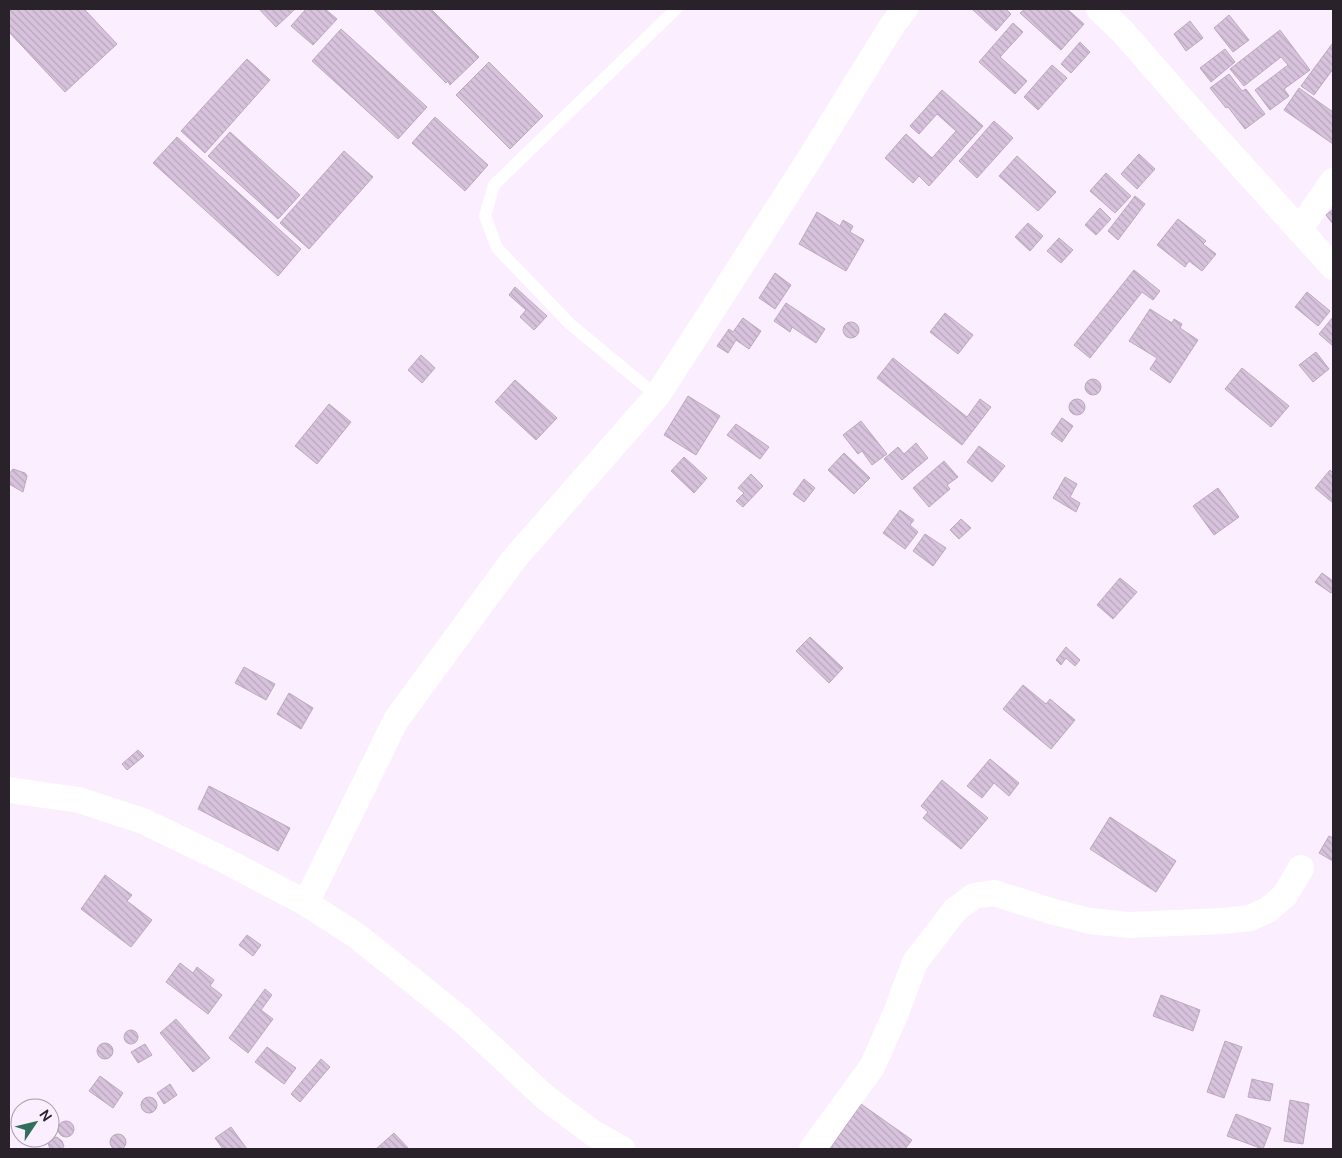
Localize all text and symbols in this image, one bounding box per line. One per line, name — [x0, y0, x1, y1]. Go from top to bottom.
north arrow — [10, 1098, 60, 1148]
text: N — [35, 1106, 57, 1125]

